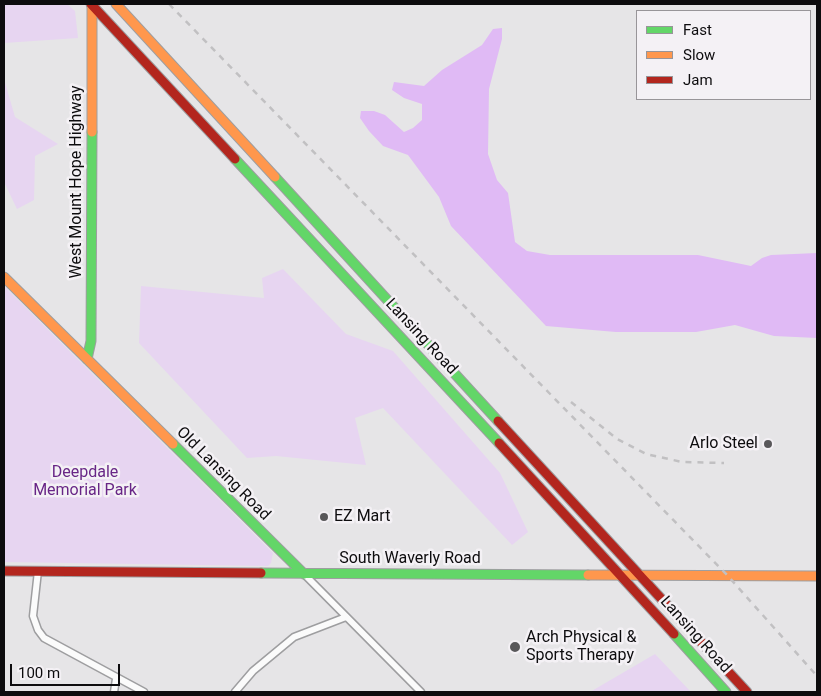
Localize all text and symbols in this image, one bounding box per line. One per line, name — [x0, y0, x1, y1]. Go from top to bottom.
legend — [636, 10, 811, 100]
text: Fast — [683, 21, 712, 39]
text: Slow — [683, 46, 715, 64]
text: Jam — [683, 71, 713, 89]
street label: West Mount Hope Highway — [67, 85, 87, 279]
street label: Lansing Road — [381, 295, 461, 379]
street label: Old Lansing Road — [172, 423, 274, 525]
place label: Arlo Steel — [690, 434, 758, 454]
marker: Arlo Steel — [762, 438, 774, 450]
park label: Deepdale Memorial Park — [33, 463, 137, 501]
place label: EZ Mart — [334, 507, 390, 527]
marker: EZ Mart — [318, 511, 330, 523]
street label: South Waverly Road — [339, 549, 481, 569]
street label: Lansing Road — [655, 593, 735, 677]
place label: Arch Physical & Sports Therapy — [526, 628, 636, 666]
marker: Arch Physical & Sports Therapy — [508, 640, 522, 654]
scale bar — [12, 654, 122, 686]
text: 100 m — [18, 664, 60, 682]

